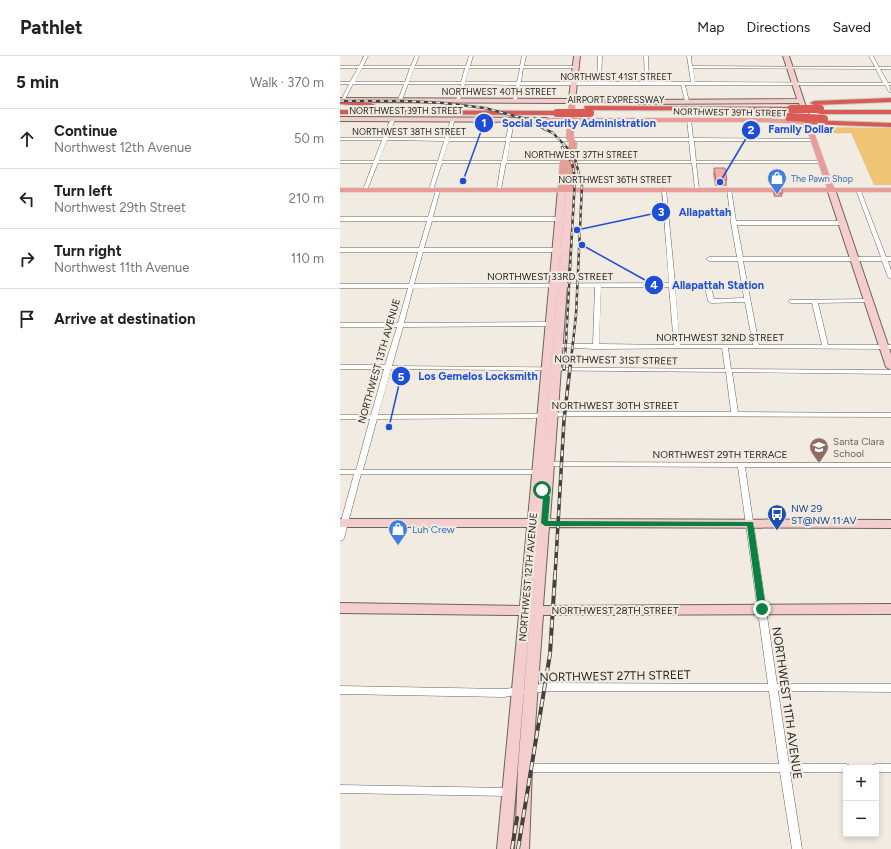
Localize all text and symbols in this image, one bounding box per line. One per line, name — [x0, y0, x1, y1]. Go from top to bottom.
text: Pathlet — [20, 16, 83, 39]
text: Map — [697, 19, 725, 36]
text: Directions — [747, 19, 810, 36]
text: Saved — [832, 19, 871, 36]
street label: NORTHWEST 41ST STREET — [560, 71, 672, 82]
text: 5 min — [16, 72, 59, 92]
text: Walk · 370 m — [250, 75, 324, 90]
street label: NORTHWEST 40TH STREET — [441, 86, 557, 97]
street label: AIRPORT EXPRESSWAY — [567, 94, 665, 105]
street label: NORTHWEST 39TH STREET — [349, 105, 463, 116]
street label: NORTHWEST 39TH STREET — [673, 106, 787, 118]
callout: Social Security Administration — [474, 112, 664, 135]
text: 1 — [481, 116, 487, 130]
text: Social Security Administration — [502, 117, 656, 130]
callout: Family Dollar — [741, 118, 842, 141]
text: Continue — [54, 122, 117, 140]
text: 2 — [748, 123, 755, 137]
text: Family Dollar — [768, 123, 835, 136]
street label: NORTHWEST 38TH STREET — [352, 126, 466, 137]
icon: ahead — [16, 128, 38, 150]
text: 50 m — [294, 131, 324, 146]
text: Northwest 12th Avenue — [54, 140, 191, 155]
street label: NORTHWEST 37TH STREET — [524, 149, 638, 160]
shop icon: The Pawn Shop — [766, 167, 788, 195]
place label: The Pawn Shop — [791, 173, 853, 184]
street label: NORTHWEST 36TH STREET — [558, 174, 672, 185]
text: Turn left — [54, 182, 112, 200]
icon: left — [16, 188, 38, 210]
text: 210 m — [289, 191, 324, 206]
text: Northwest 29th Street — [54, 200, 186, 215]
callout: Allapattah — [651, 201, 739, 224]
text: 3 — [658, 205, 665, 219]
text: Allapattah — [679, 206, 731, 219]
text: Turn right — [54, 242, 122, 260]
icon: right — [16, 248, 38, 270]
text: 110 m — [291, 251, 324, 266]
text: Northwest 11th Avenue — [54, 260, 189, 275]
street label: NORTHWEST 33RD STREET — [487, 270, 614, 283]
callout: Allapattah Station — [644, 273, 772, 296]
text: 4 — [650, 278, 658, 292]
text: Allapattah Station — [672, 279, 764, 292]
street label: NORTHWEST 13TH AVENUE — [355, 297, 403, 425]
icon: arrive — [16, 308, 38, 330]
text: Arrive at destination — [54, 310, 195, 328]
street label: NORTHWEST 32ND STREET — [656, 331, 784, 344]
street label: NORTHWEST 31ST STREET — [554, 352, 678, 368]
callout: Los Gemelos Locksmith — [391, 365, 546, 388]
text: 5 — [398, 370, 405, 384]
text: Los Gemelos Locksmith — [418, 370, 538, 383]
street label: NORTHWEST 30TH STREET — [551, 399, 679, 412]
place label: Santa Clara School — [833, 435, 884, 460]
school or university icon: Santa Clara School — [808, 436, 830, 464]
street label: NORTHWEST 29TH TERRACE — [653, 448, 787, 461]
route start — [533, 481, 551, 499]
place label: NW 29 ST@NW 11 AV — [791, 502, 856, 527]
bus stop icon: NW 29 ST@NW 11 AV — [766, 503, 788, 531]
street label: NORTHWEST 12TH AVENUE — [516, 512, 540, 642]
shop icon: Luh Crew — [387, 518, 409, 546]
place label: Luh Crew — [412, 523, 455, 536]
route end — [753, 600, 771, 618]
street label: NORTHWEST 28TH STREET — [552, 604, 679, 617]
street label: NORTHWEST 11TH AVENUE — [769, 626, 805, 780]
street label: NORTHWEST 27TH STREET — [539, 668, 691, 684]
map controls — [843, 765, 879, 837]
button: + — [843, 765, 879, 801]
button: − — [843, 801, 879, 837]

